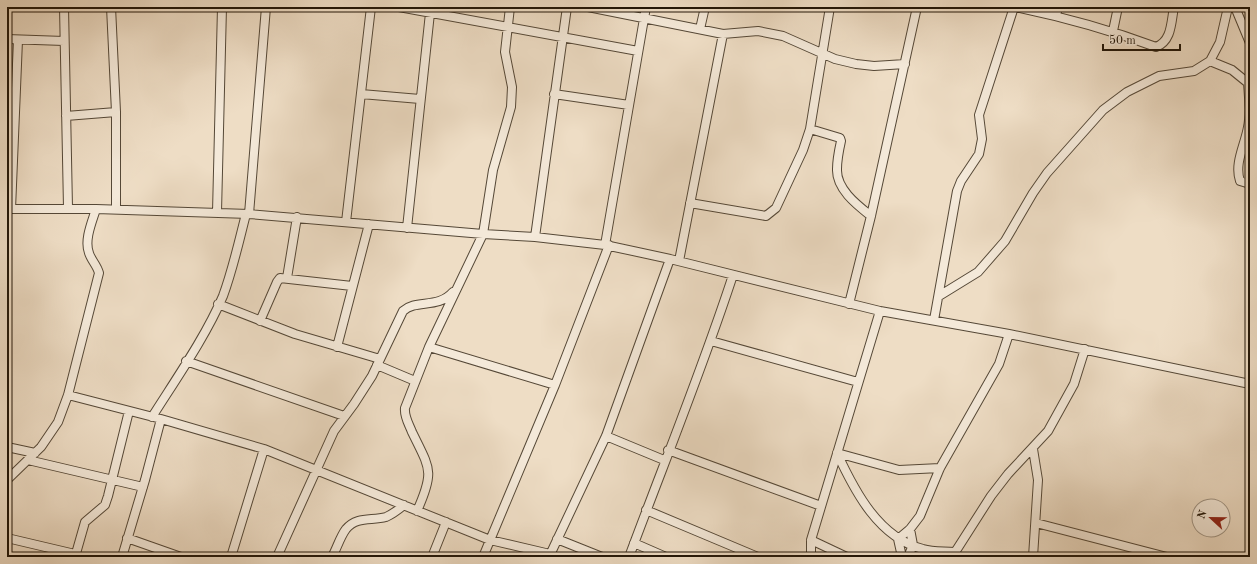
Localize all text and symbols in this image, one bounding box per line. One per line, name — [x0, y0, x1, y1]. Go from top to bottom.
scale bar — [1103, 26, 1180, 52]
text: 50 m — [1109, 34, 1136, 47]
north arrow — [1191, 498, 1231, 538]
text: N — [1196, 508, 1210, 521]

